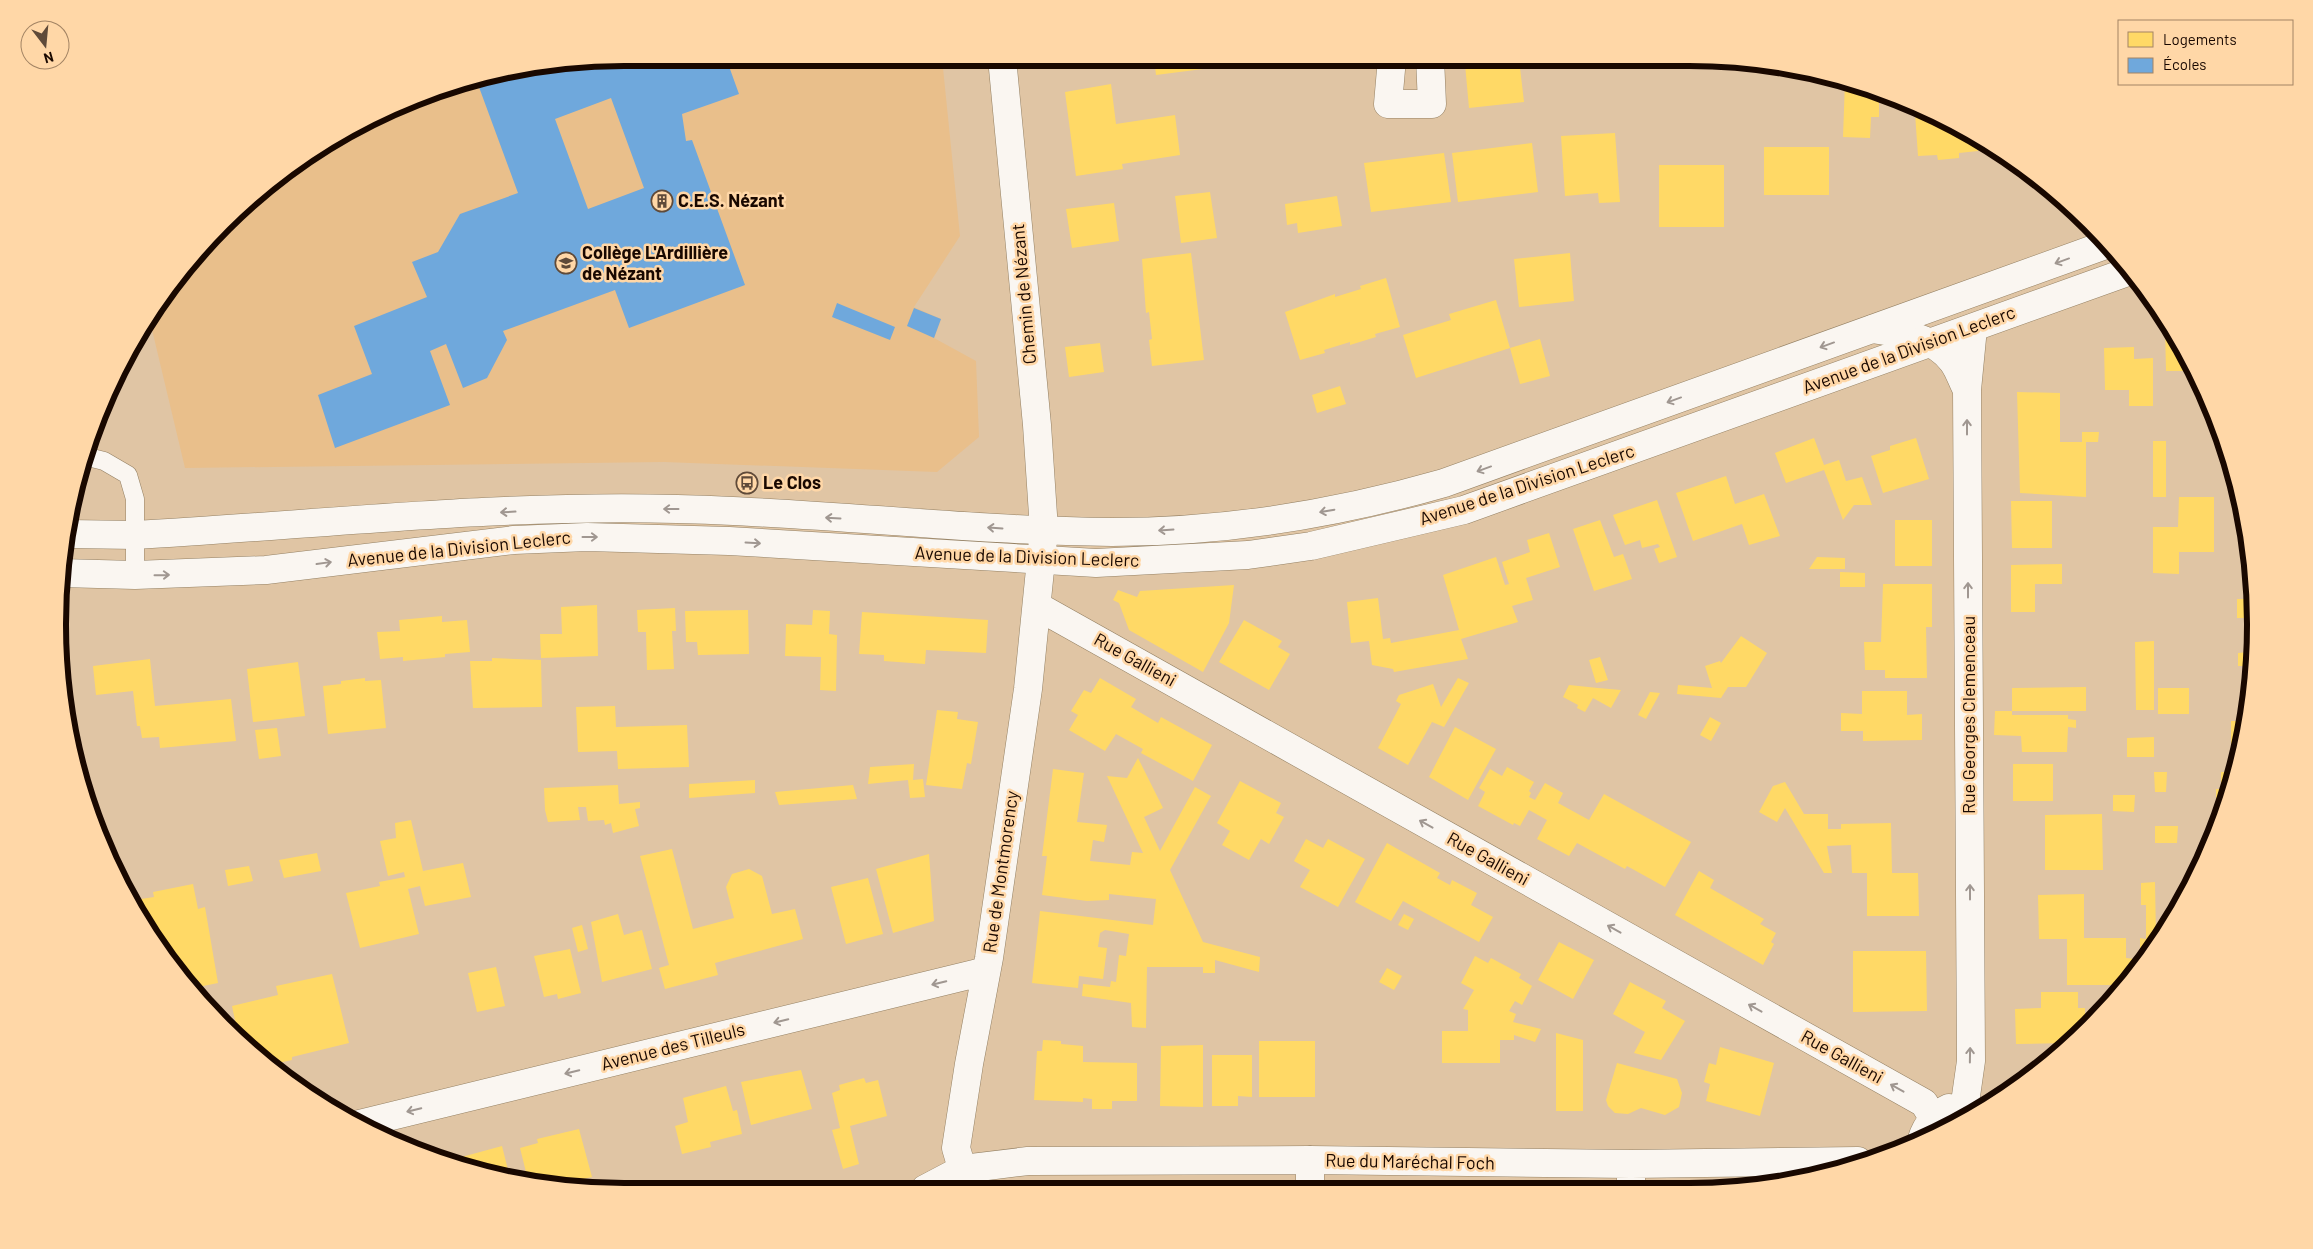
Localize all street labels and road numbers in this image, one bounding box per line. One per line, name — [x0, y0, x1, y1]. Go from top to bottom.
street label: Chemin de Nézant — [1006, 223, 1040, 365]
street label: Avenue de la Division Leclerc — [1799, 300, 2018, 398]
street label: Avenue de la Division Leclerc — [1416, 439, 1637, 529]
street label: Avenue de la Division Leclerc — [346, 525, 572, 571]
street label: Avenue de la Division Leclerc — [914, 541, 1140, 571]
street label: Rue Georges Clemenceau — [1957, 616, 1979, 814]
street label: Rue Gallieni — [1090, 628, 1180, 691]
street label: Rue de Montmorency — [978, 789, 1022, 954]
street label: Rue Gallieni — [1443, 827, 1533, 890]
street label: Avenue des Tilleuls — [599, 1018, 747, 1075]
street label: Rue Gallieni — [1797, 1025, 1887, 1088]
street label: Rue du Maréchal Foch — [1325, 1149, 1495, 1173]

